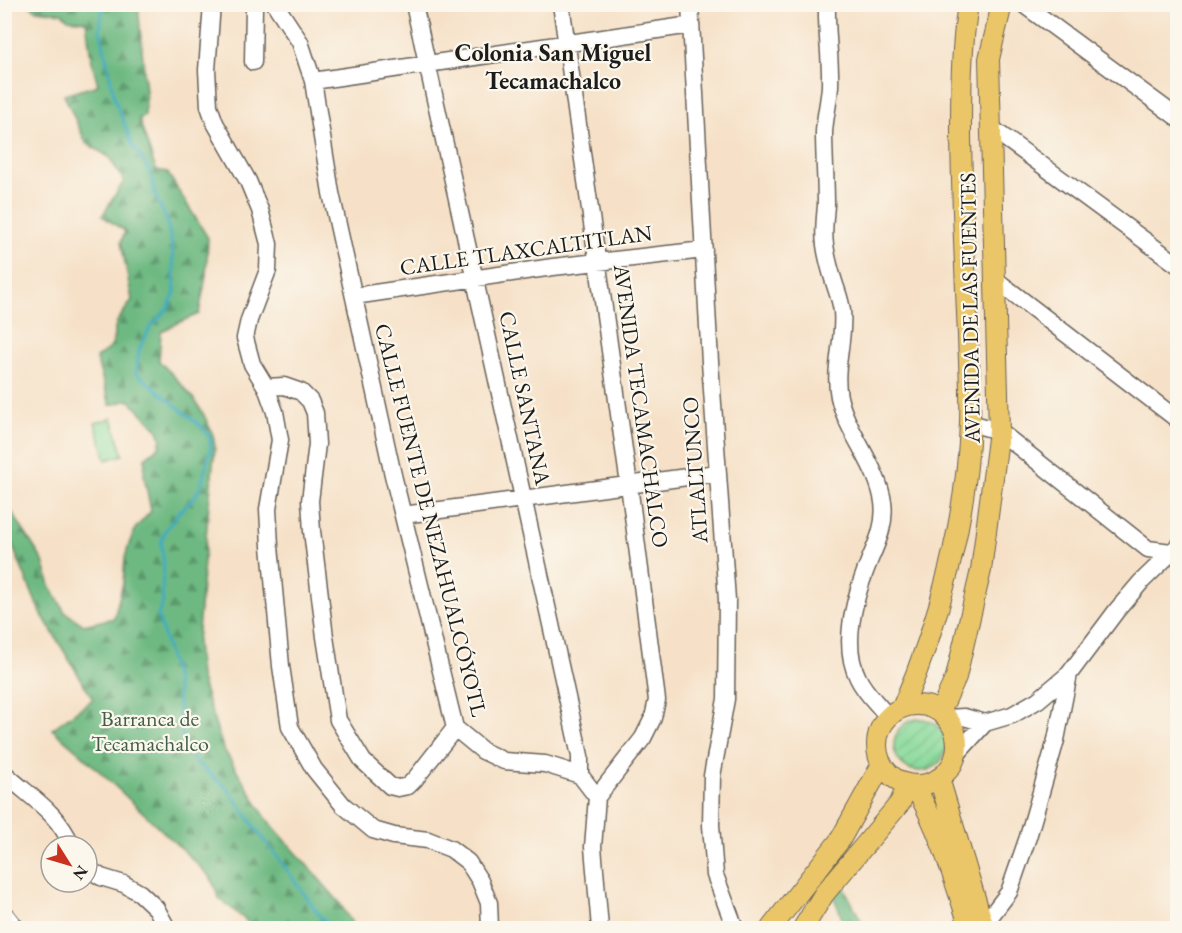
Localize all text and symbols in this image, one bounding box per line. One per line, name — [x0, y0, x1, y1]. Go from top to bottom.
district label: Colonia San Miguel Tecamachalco — [455, 37, 652, 96]
street label: AVENIDA DE LAS FUENTES — [953, 172, 987, 445]
street label: CALLE TLAXCALTITLAN — [398, 218, 655, 282]
street label: AVENIDA TECAMACHALCO — [607, 261, 675, 550]
street label: CALLE SANTANA — [492, 308, 558, 488]
street label: CALLE FUENTE DE NEZAHUALCÓYOTL — [368, 320, 494, 720]
street label: ATLALTUNCO — [675, 396, 715, 545]
park label: Barranca de Tecamachalco — [91, 704, 209, 758]
north arrow — [39, 834, 99, 894]
text: N — [68, 861, 93, 884]

